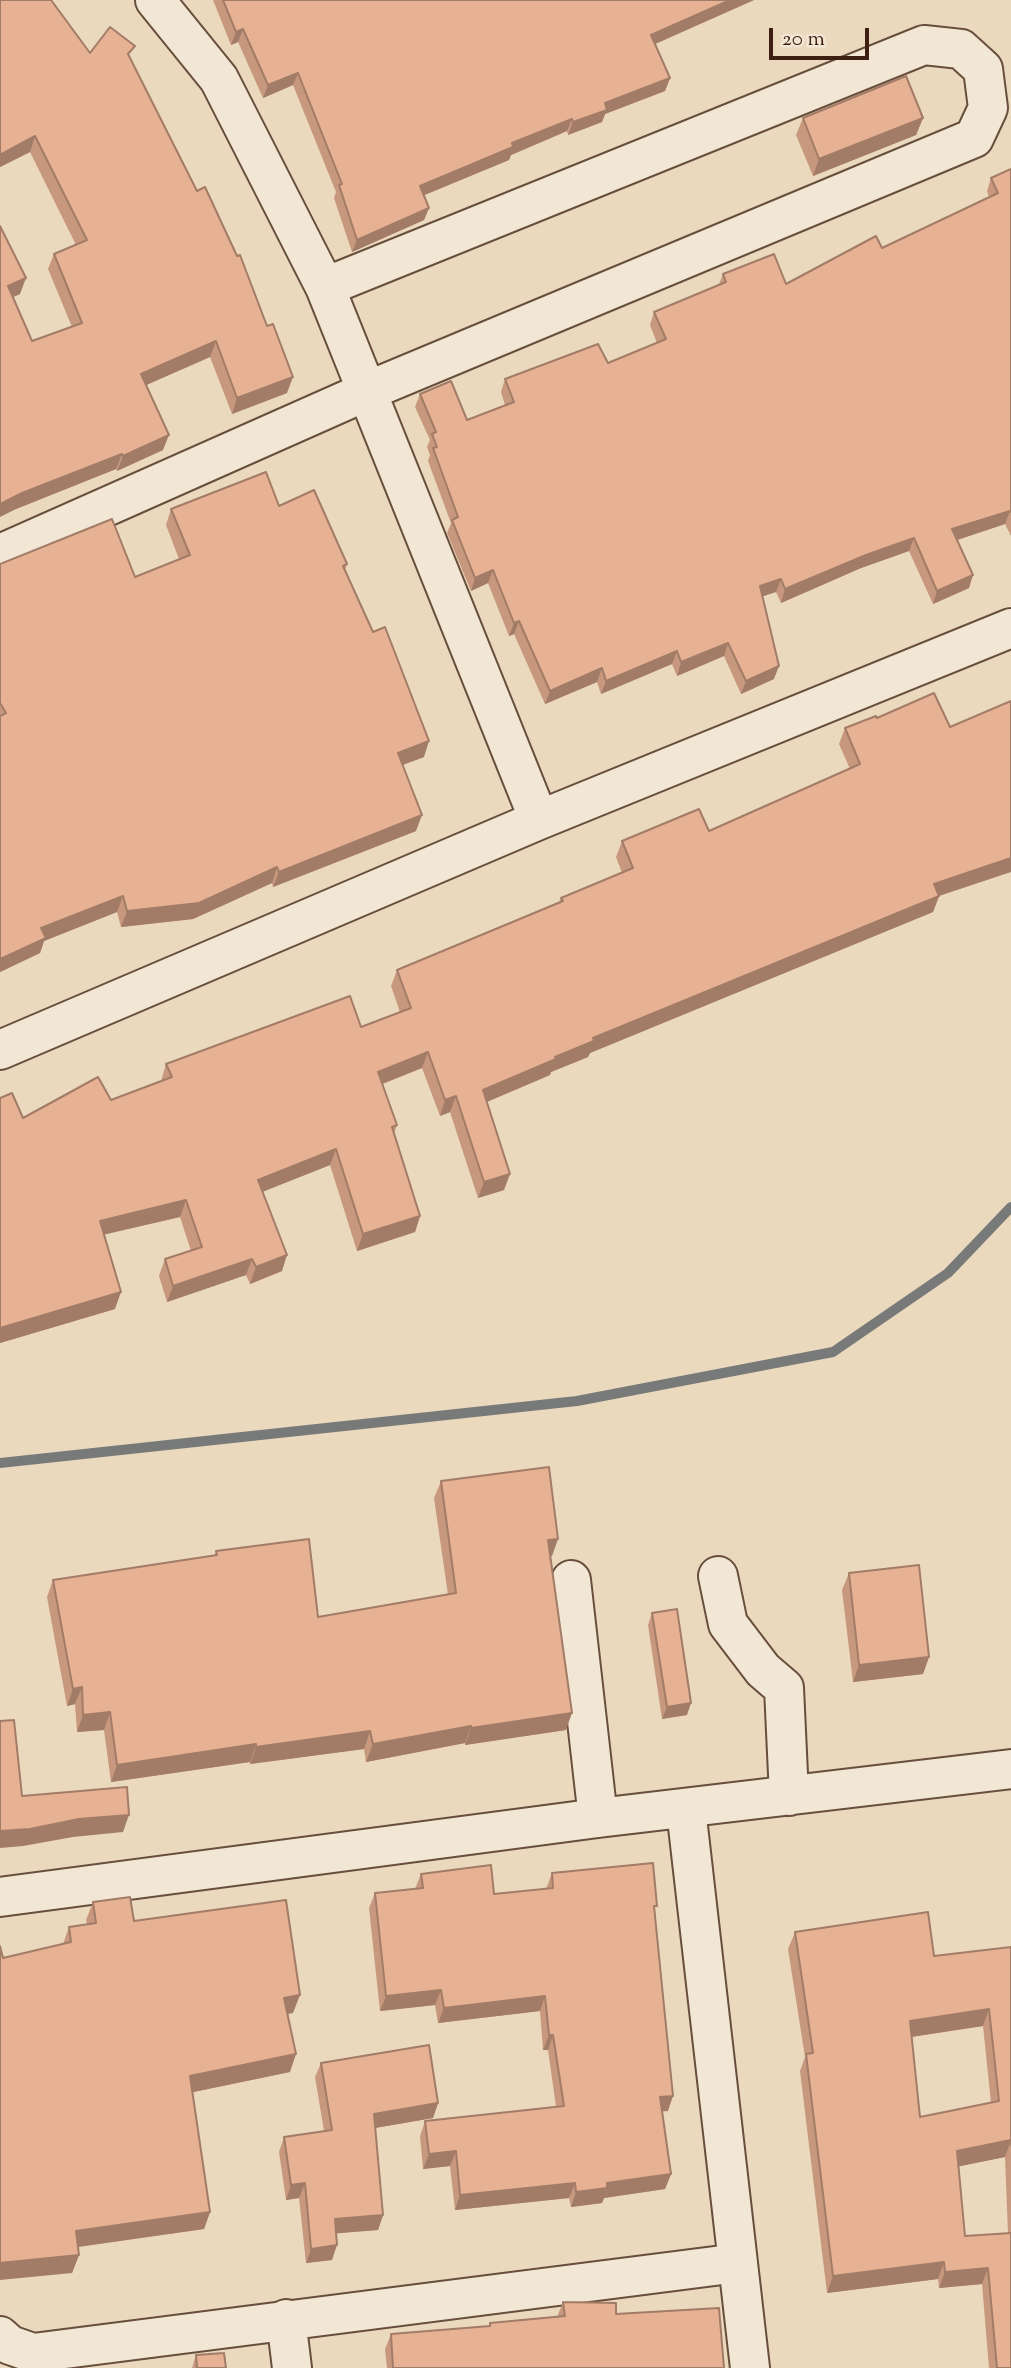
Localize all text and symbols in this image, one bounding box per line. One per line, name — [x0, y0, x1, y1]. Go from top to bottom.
scale bar — [773, 14, 873, 58]
text: 20 m — [782, 25, 825, 55]

